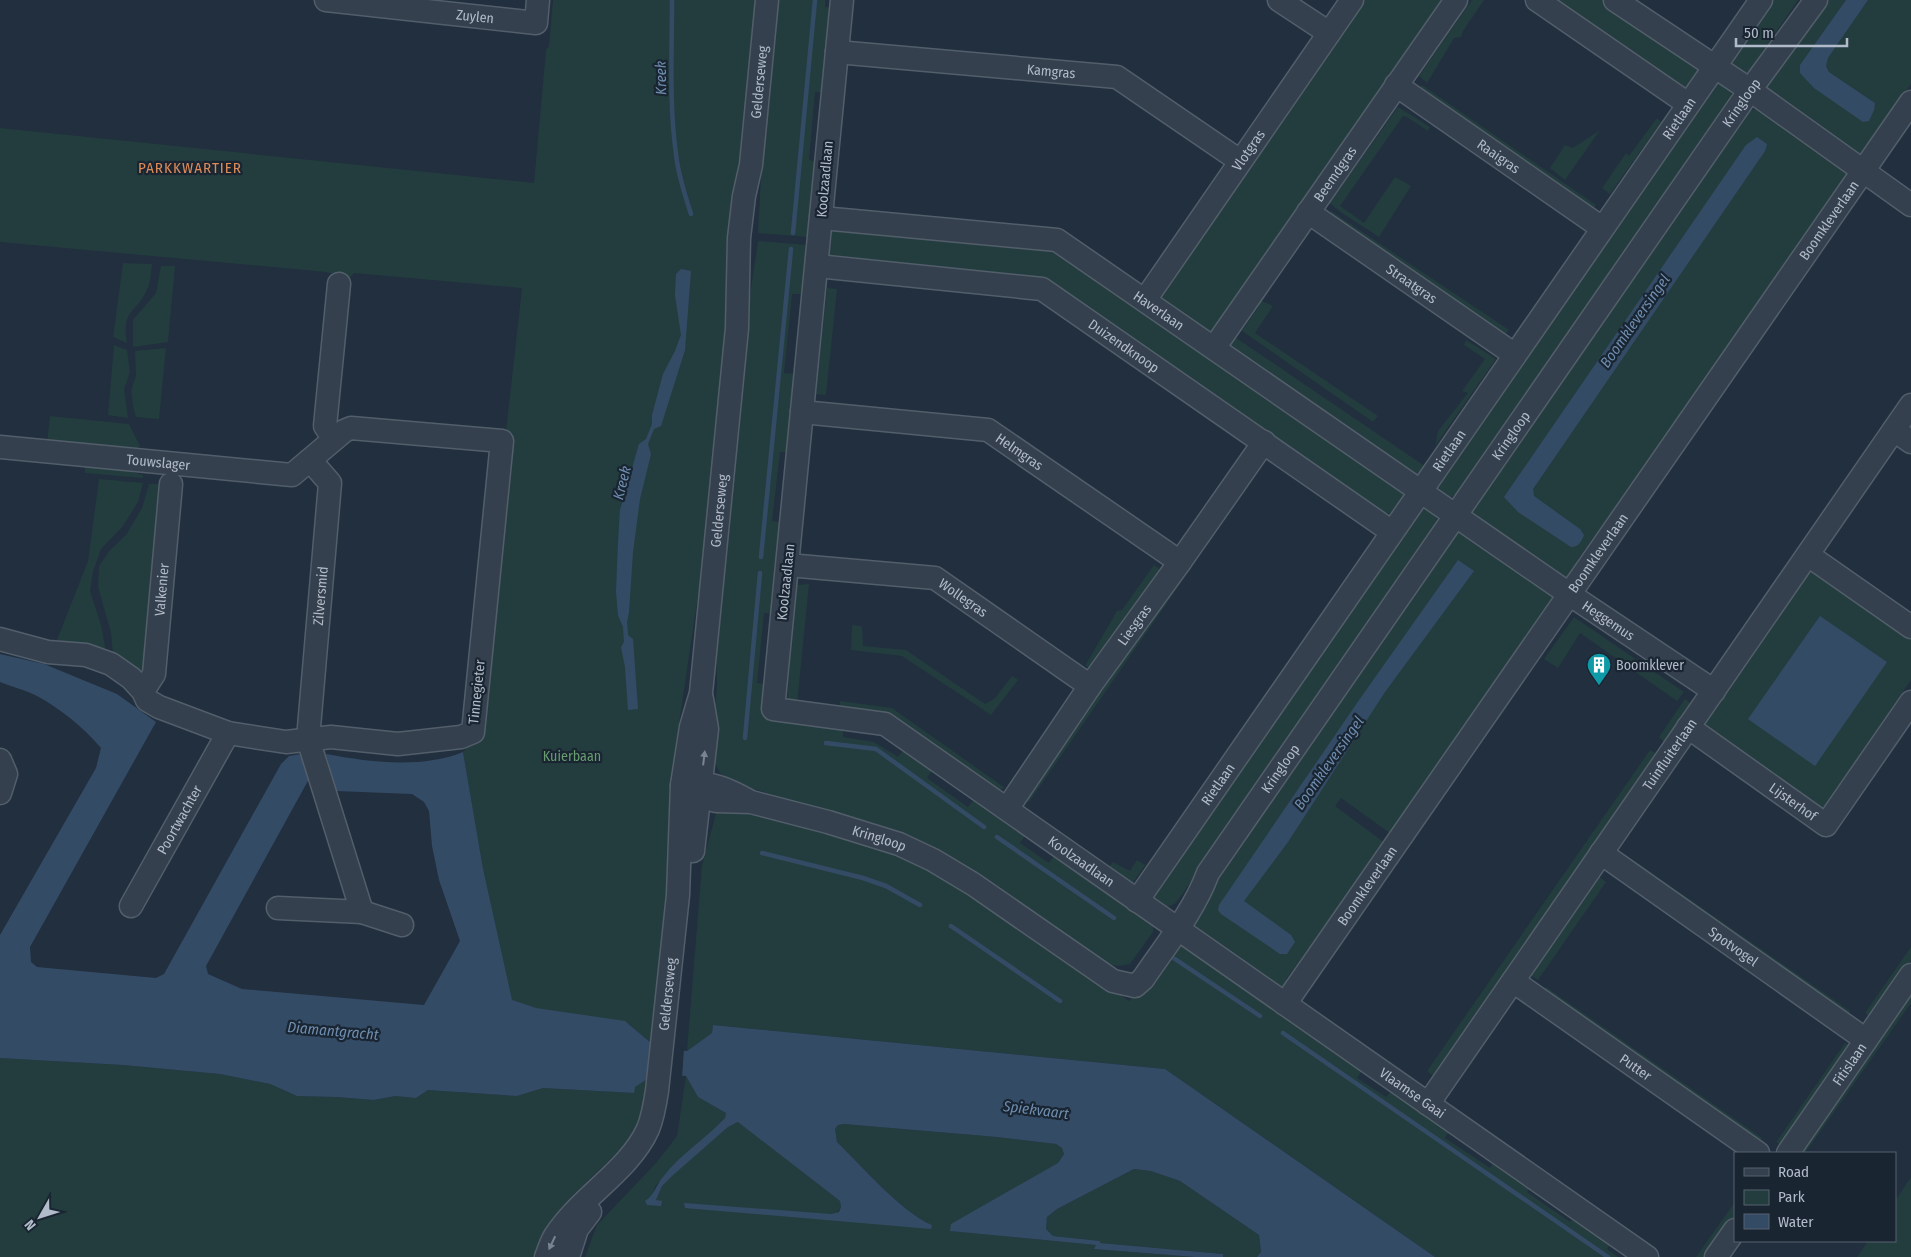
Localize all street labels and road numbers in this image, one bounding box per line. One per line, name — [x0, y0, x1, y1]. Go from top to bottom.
street label: Zuylen — [455, 6, 495, 27]
street label: Gelderseweg — [747, 44, 771, 119]
street label: Kamgras — [1026, 60, 1076, 82]
street label: Kringloop — [1718, 75, 1764, 130]
street label: Rietlaan — [1659, 94, 1699, 143]
street label: Vlotgras — [1228, 126, 1269, 174]
street label: Raaigras — [1474, 135, 1523, 177]
street label: Koolzaadlaan — [813, 140, 837, 218]
street label: Beemdgras — [1310, 143, 1360, 205]
street label: Boomkleverlaan — [1795, 177, 1862, 263]
street label: Straatgras — [1383, 260, 1440, 307]
street label: Haverlaan — [1130, 287, 1188, 334]
street label: Duizendknoop — [1085, 315, 1163, 376]
street label: Kringloop — [1488, 408, 1534, 463]
street label: Rietlaan — [1429, 426, 1469, 475]
street label: Helmgras — [992, 429, 1046, 474]
street label: Touwslager — [126, 451, 191, 474]
street label: Gelderseweg — [707, 473, 731, 548]
street label: Boomkleverlaan — [1565, 510, 1631, 596]
street label: Koolzaadlaan — [774, 543, 798, 621]
street label: Valkenier — [151, 562, 172, 617]
street label: Zilversmid — [309, 566, 331, 626]
street label: Wollegras — [935, 575, 991, 621]
street label: Heggemus — [1579, 597, 1638, 644]
street label: Liesgras — [1114, 601, 1155, 649]
street label: Tinnegieter — [465, 659, 489, 725]
street label: Tuinfluiterlaan — [1639, 715, 1700, 794]
street label: Kringloop — [1257, 741, 1303, 796]
street label: Rietlaan — [1197, 760, 1238, 809]
street label: Lijsterhof — [1766, 779, 1822, 825]
street label: Poortwachter — [153, 782, 206, 857]
street label: Kringloop — [850, 822, 909, 855]
street label: Koolzaadlaan — [1045, 832, 1118, 890]
street label: Boomkleverlaan — [1334, 843, 1401, 929]
street label: Spotvogel — [1705, 923, 1762, 970]
street label: Gelderseweg — [655, 956, 680, 1031]
street label: Fitislaan — [1829, 1040, 1870, 1089]
street label: Putter — [1617, 1050, 1655, 1084]
street label: Vlaamse Gaai — [1376, 1064, 1449, 1122]

